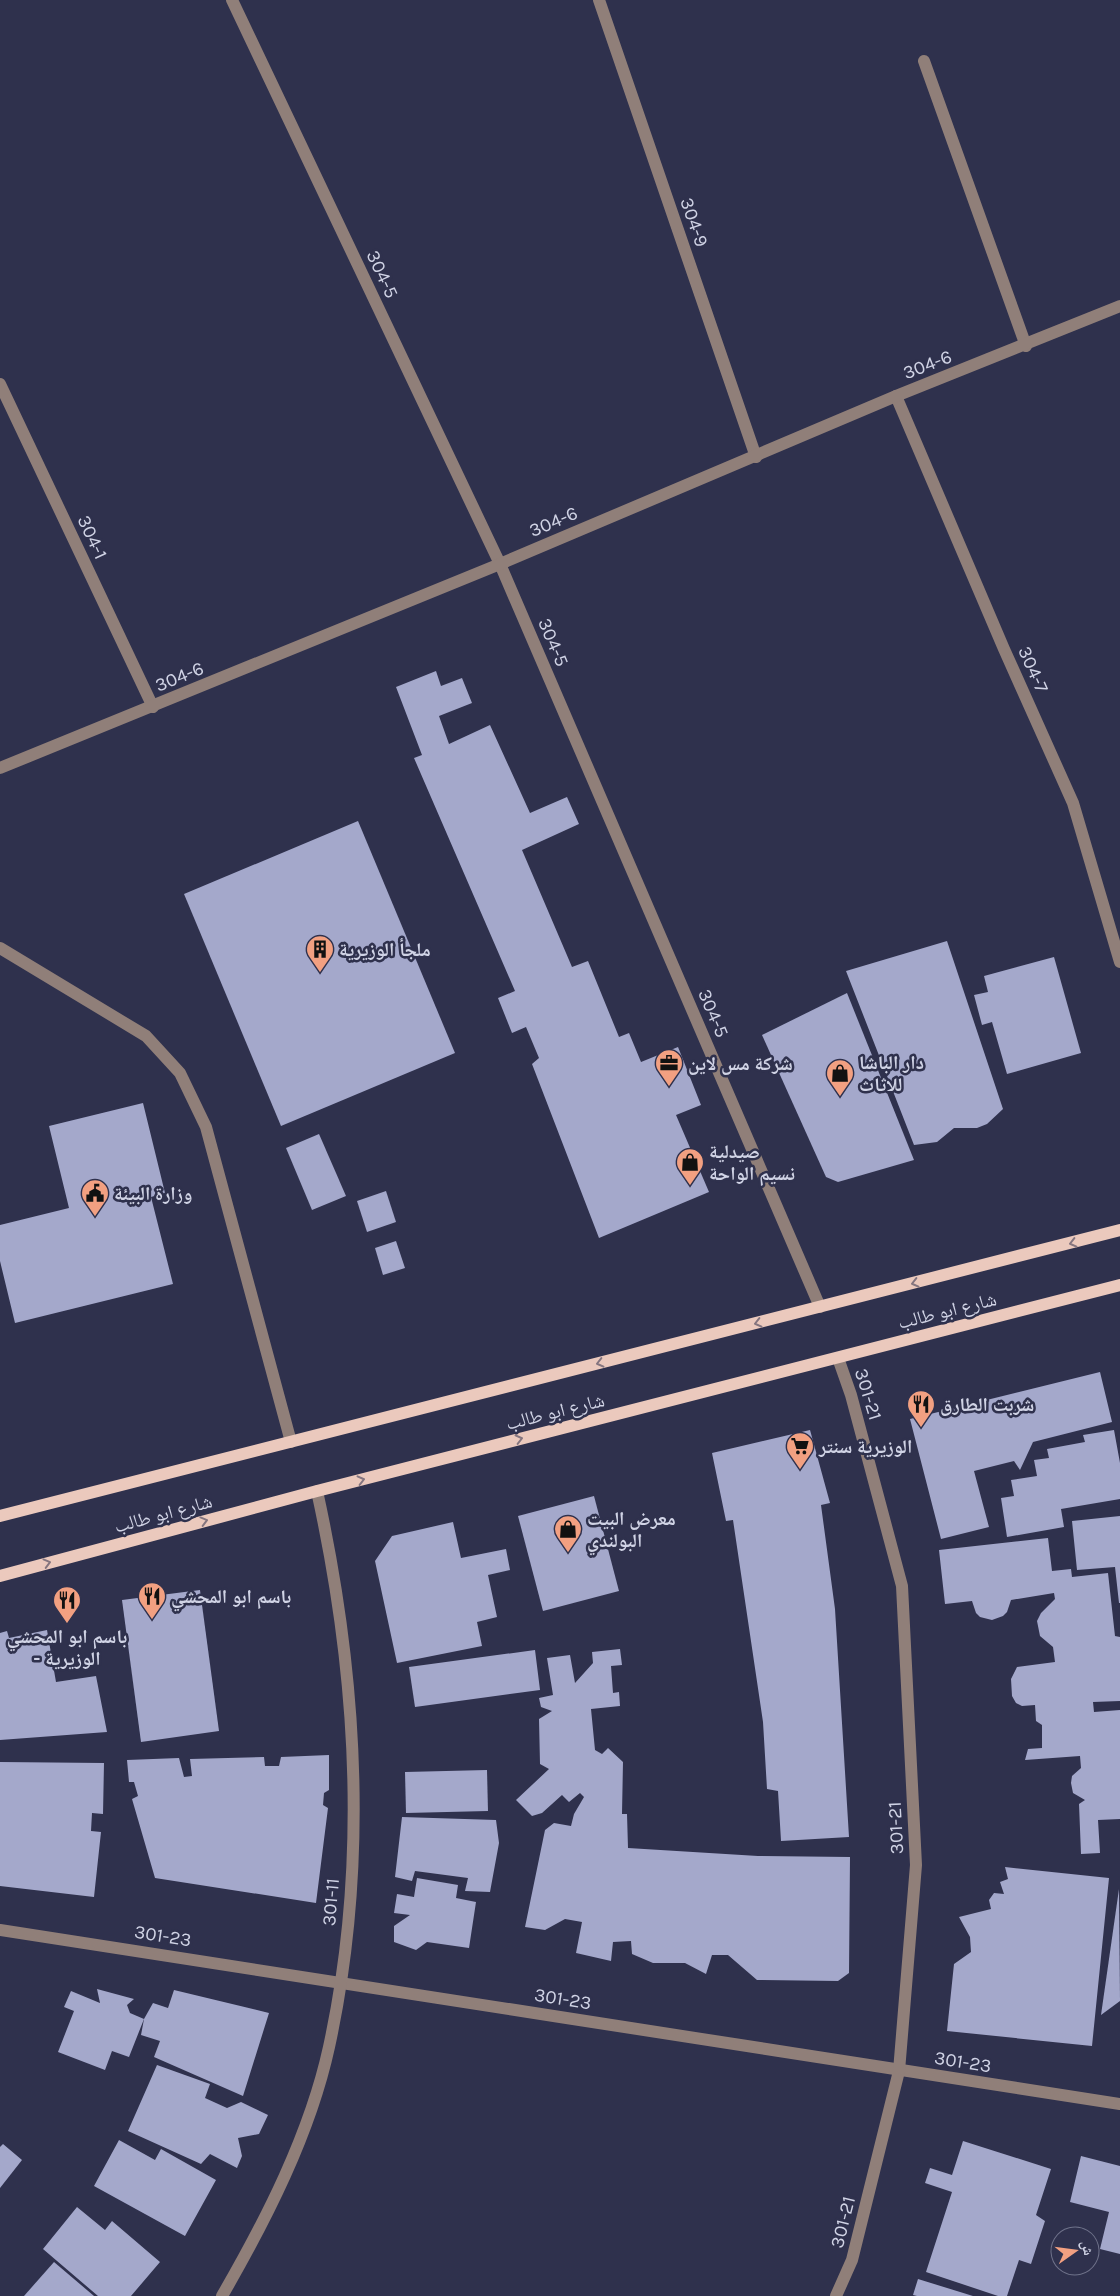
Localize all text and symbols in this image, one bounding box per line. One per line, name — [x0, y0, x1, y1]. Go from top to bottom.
street label: 304-9 — [675, 195, 713, 250]
street label: 304-5 — [361, 247, 403, 302]
street label: 304-6 — [900, 346, 955, 384]
street label: 304-6 — [526, 502, 581, 542]
street label: 304-1 — [72, 512, 112, 563]
street label: 304-5 — [533, 615, 573, 670]
street label: 304-7 — [1013, 643, 1053, 696]
street label: 304-6 — [152, 657, 207, 697]
building icon: ملجأ الوزيرية — [305, 934, 335, 973]
place label: ملجأ الوزيرية — [339, 938, 431, 961]
street label: 304-5 — [693, 986, 733, 1041]
office icon: شركة مس لاين — [654, 1048, 684, 1087]
place label: دار الباشا للاثاث — [859, 1052, 924, 1096]
place label: شركة مس لاين — [688, 1053, 793, 1075]
shop icon: دار الباشا للاثاث — [825, 1058, 855, 1097]
place label: صيدلية نسيم الواحة — [709, 1141, 795, 1186]
shop icon: صيدلية نسيم الواحة — [675, 1147, 705, 1186]
public building icon: وزارة البيئة — [80, 1178, 110, 1217]
place label: وزارة البيئة — [114, 1183, 192, 1205]
one-way arrow — [1069, 1237, 1077, 1247]
one-way arrow — [911, 1277, 920, 1288]
street label: شارع ابو طالب — [896, 1288, 999, 1334]
one-way arrow — [753, 1317, 762, 1328]
one-way arrow — [596, 1357, 605, 1368]
street label: 301-21 — [850, 1366, 886, 1423]
street label: شارع ابو طالب — [504, 1389, 607, 1435]
restaurant icon: شربت الطارق — [906, 1389, 936, 1428]
place label: شربت الطارق — [940, 1394, 1034, 1416]
supermarket icon: الوزيرية سنتر — [785, 1431, 815, 1470]
one-way arrow — [514, 1435, 522, 1445]
place label: الوزيرية سنتر — [818, 1436, 912, 1458]
one-way arrow — [357, 1475, 365, 1485]
street label: شارع ابو طالب — [112, 1490, 215, 1538]
place label: معرض البيت البولندي — [587, 1508, 676, 1556]
shop icon: معرض البيت البولندي — [553, 1514, 583, 1553]
one-way arrow — [200, 1516, 208, 1527]
one-way arrow — [43, 1559, 51, 1569]
restaurant icon: باسم ابو المحشي — [137, 1581, 167, 1620]
restaurant icon: باسم ابو المحشي - الوزيرية — [52, 1585, 82, 1624]
place label: باسم ابو المحشي — [171, 1586, 291, 1612]
place label: باسم ابو المحشي - الوزيرية — [7, 1626, 127, 1670]
street label: 301-21 — [884, 1801, 908, 1855]
street label: 301-11 — [318, 1877, 344, 1927]
street label: 301-23 — [133, 1921, 193, 1951]
street label: 301-23 — [533, 1984, 593, 2014]
street label: 301-23 — [933, 2047, 993, 2077]
street label: 301-21 — [826, 2194, 860, 2250]
north arrow — [1050, 2226, 1100, 2276]
text: ش — [1077, 2239, 1097, 2257]

